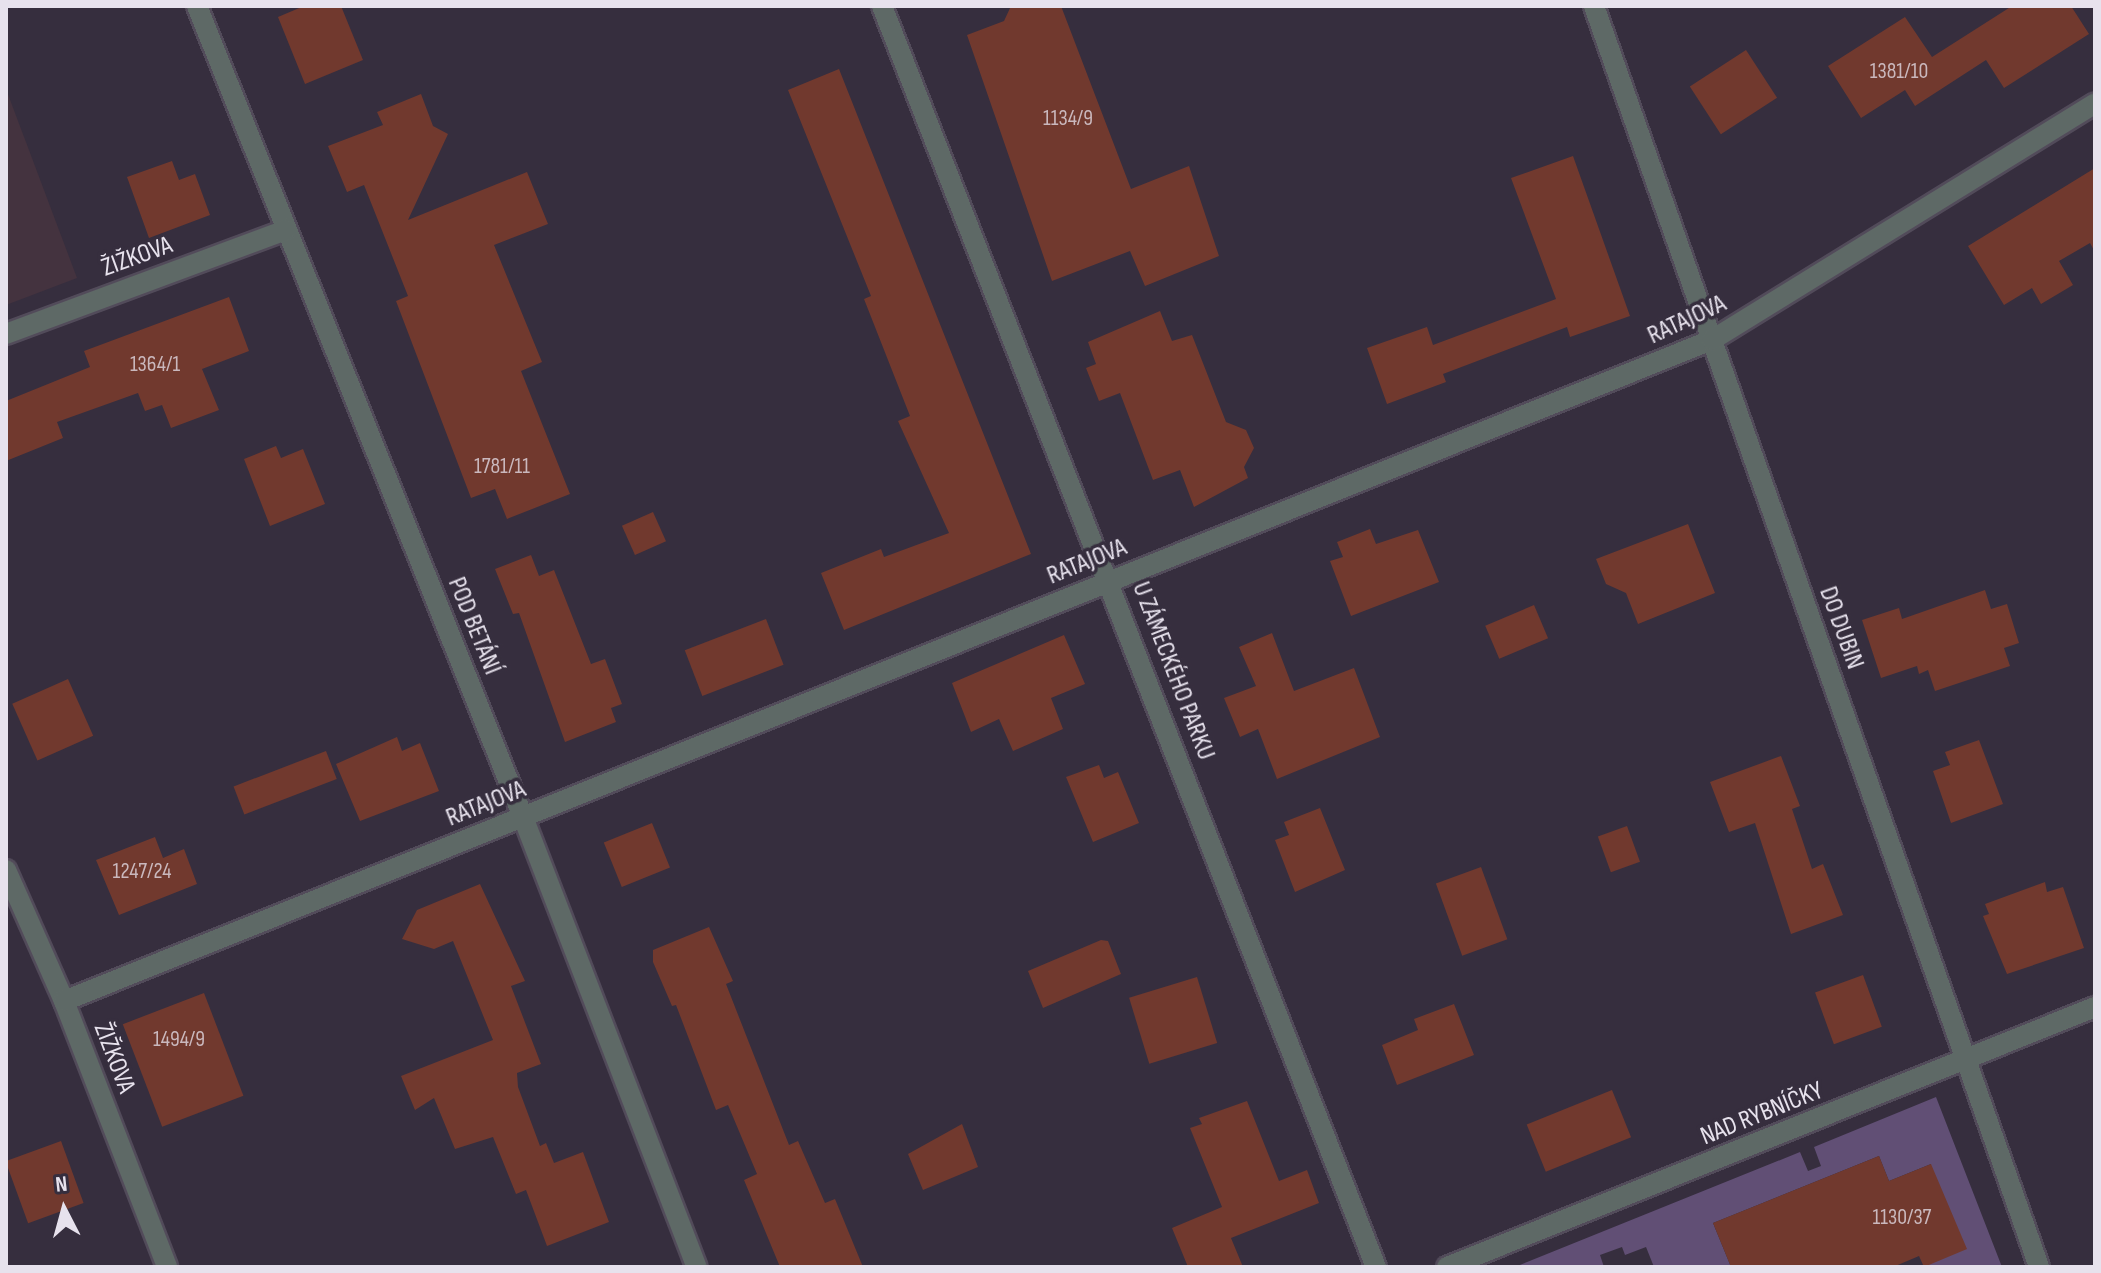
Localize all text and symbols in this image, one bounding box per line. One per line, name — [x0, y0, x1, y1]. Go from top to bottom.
house number: 1381/10 — [1870, 59, 1928, 85]
house number: 1134/9 — [1043, 106, 1093, 132]
street label: ŽIŽKOVA — [97, 230, 177, 284]
street label: RATAJOVA — [1643, 288, 1731, 352]
house number: 1364/1 — [130, 352, 180, 378]
house number: 1781/11 — [474, 454, 530, 480]
street label: RATAJOVA — [1043, 532, 1131, 592]
street label: POD BETÁNÍ — [440, 573, 508, 679]
street label: U ZÁMECKÉHO PARKU — [1125, 578, 1221, 764]
street label: DO DUBIN — [1812, 582, 1870, 674]
street label: RATAJOVA — [442, 774, 530, 834]
house number: 1247/24 — [112, 859, 172, 885]
street label: ŽIŽKOVA — [86, 1018, 142, 1098]
house number: 1494/9 — [153, 1027, 205, 1053]
street label: NAD RYBNÍČKY — [1696, 1075, 1828, 1153]
north arrow — [24, 1169, 104, 1249]
text: N — [54, 1171, 69, 1199]
house number: 1130/37 — [1873, 1205, 1931, 1231]

